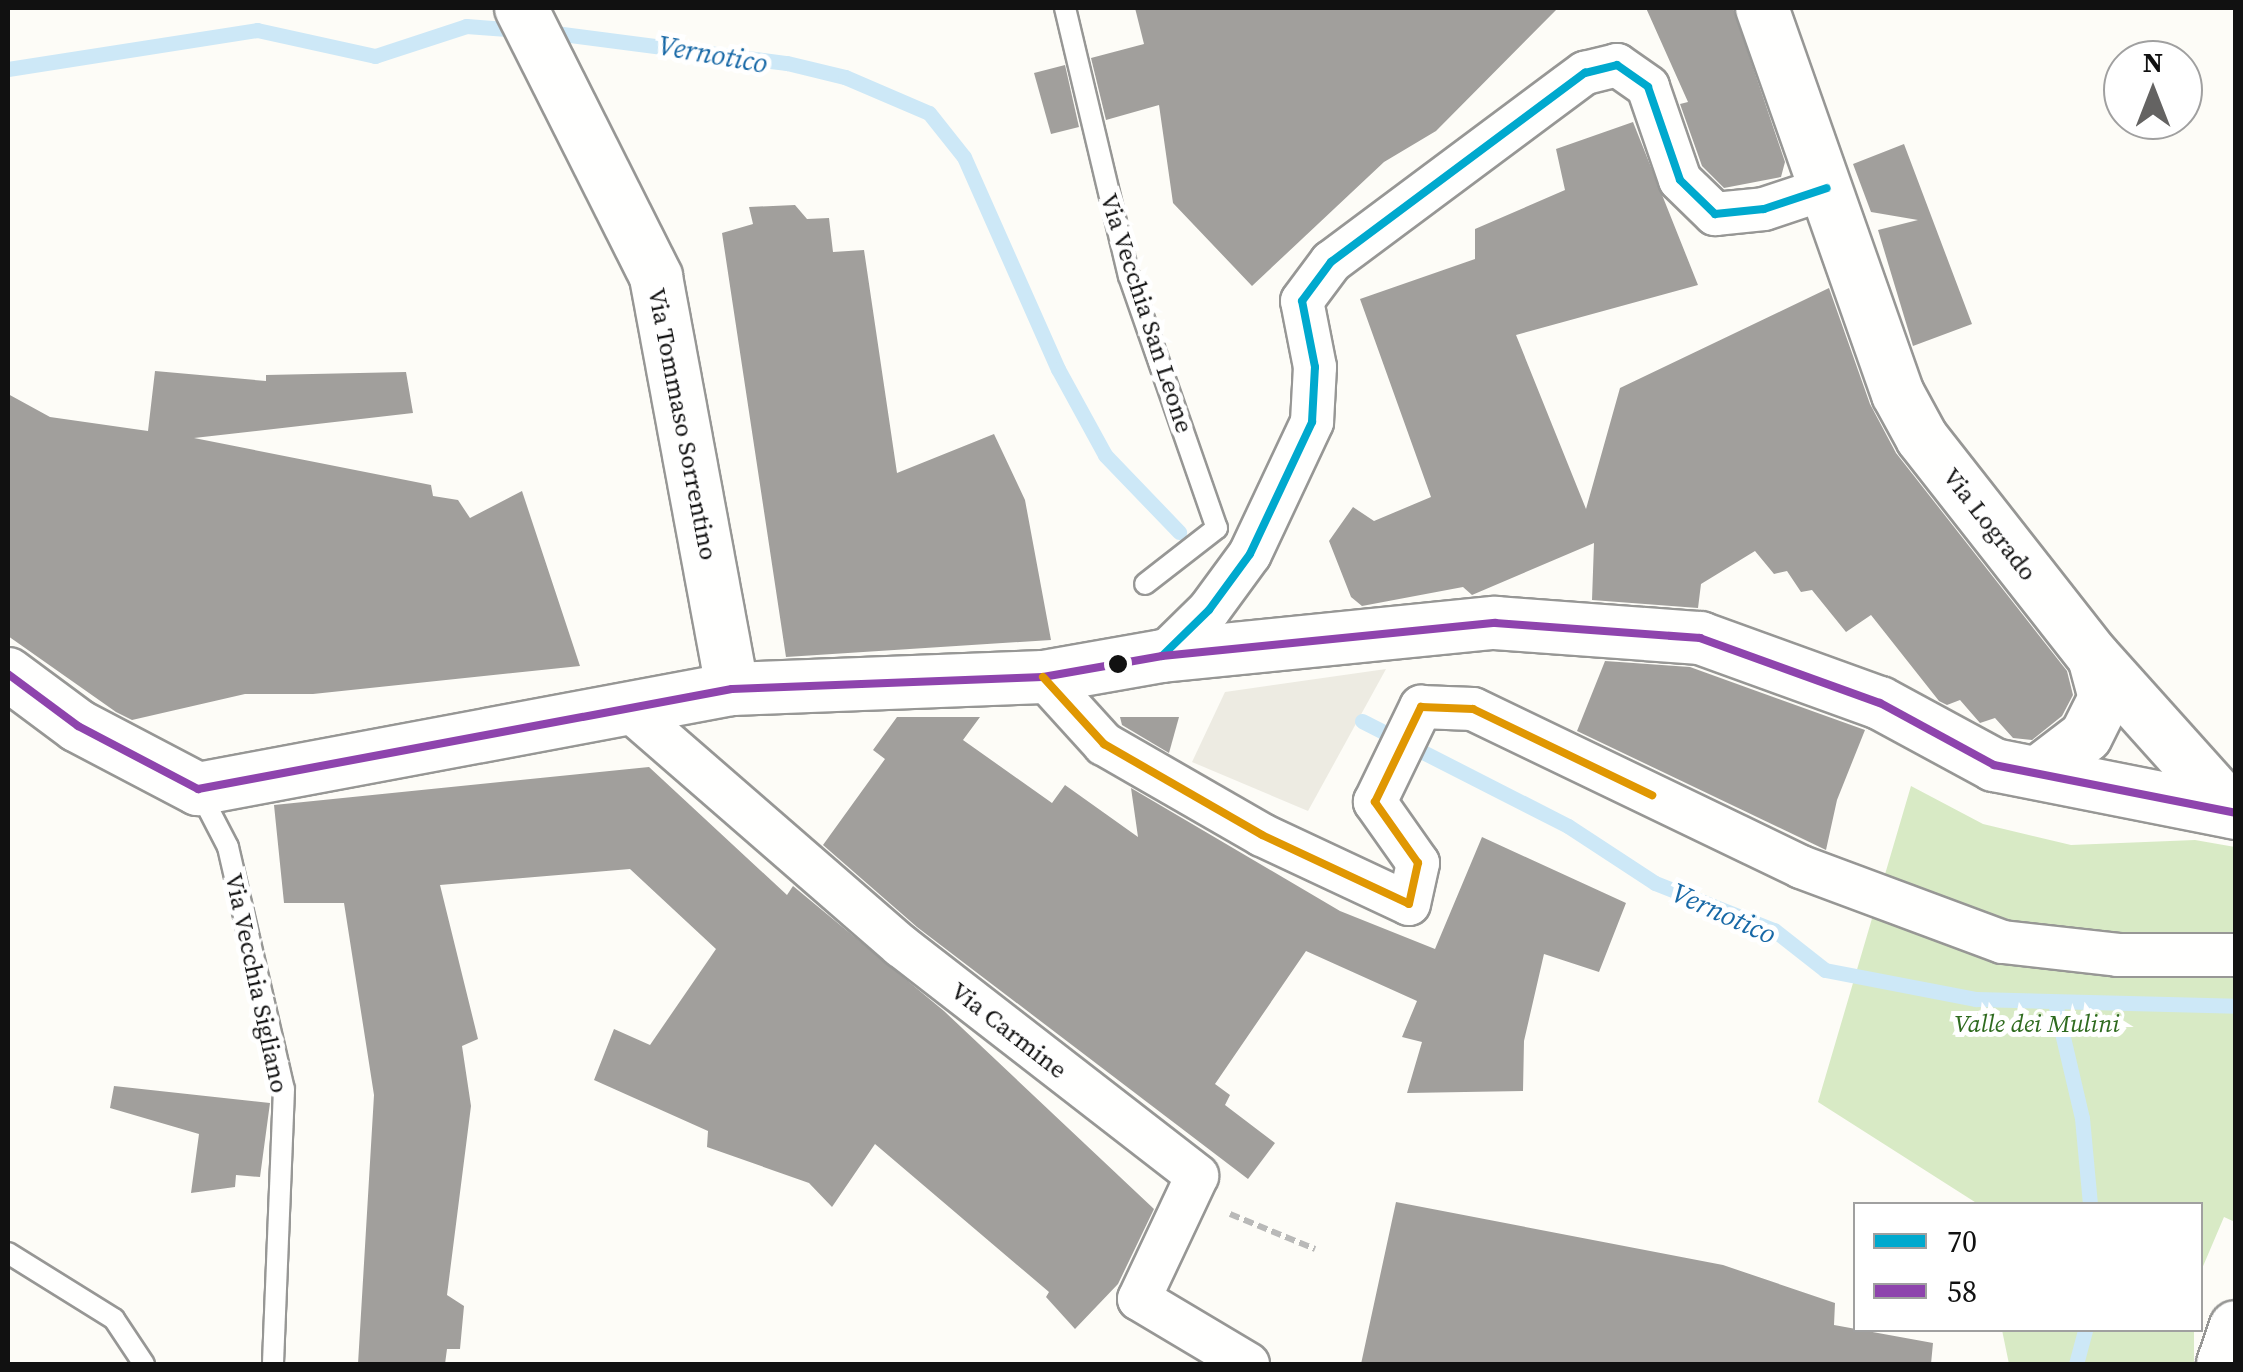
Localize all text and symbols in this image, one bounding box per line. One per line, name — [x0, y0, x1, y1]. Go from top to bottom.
water label: Vernotico — [656, 28, 770, 80]
north arrow — [2103, 40, 2203, 140]
text: N — [2143, 43, 2163, 81]
street label: Via Vecchia San Leone — [1094, 189, 1200, 437]
street label: Via Tommaso Sorrentino — [642, 285, 724, 563]
street label: Via Logrado — [1937, 462, 2043, 586]
unlabelled marker — [1108, 654, 1128, 674]
street label: Via Vecchia Sigliano — [219, 870, 295, 1096]
water label: Vernotico — [1667, 875, 1781, 951]
street label: Via Carmine — [945, 975, 1073, 1085]
park label: Valle dei Mulini — [1954, 1008, 2120, 1038]
legend — [1853, 1202, 2203, 1332]
text: 70 — [1947, 1221, 1977, 1262]
text: 58 — [1947, 1271, 1977, 1312]

